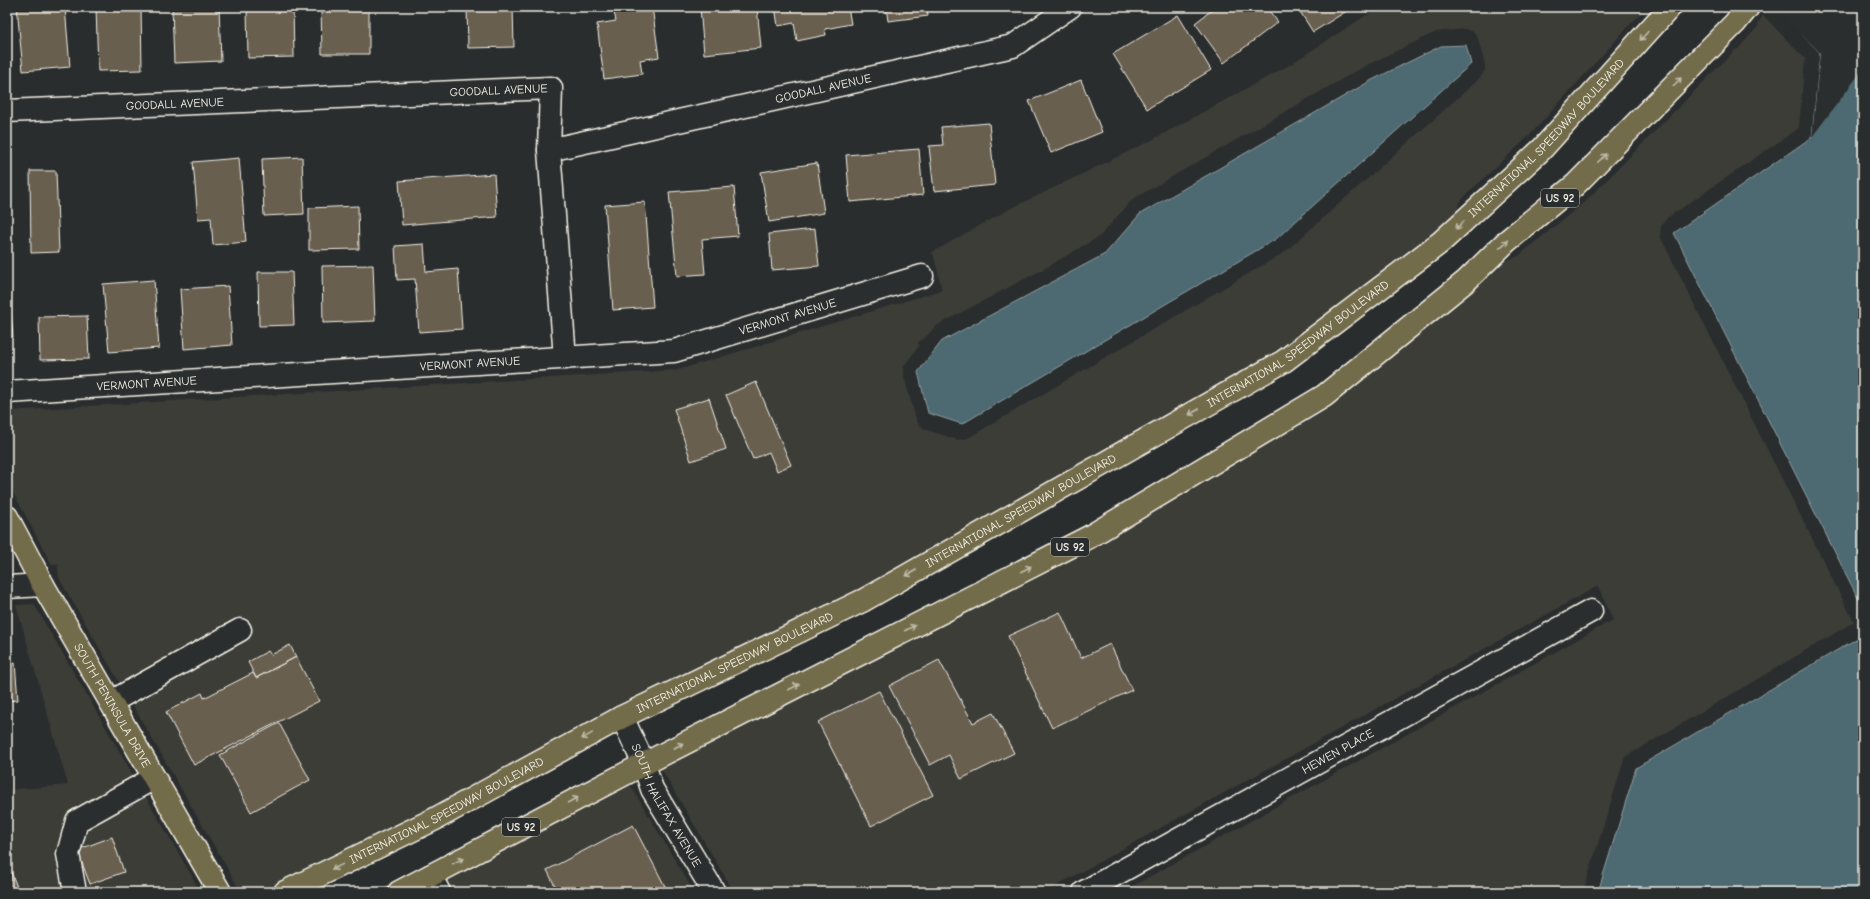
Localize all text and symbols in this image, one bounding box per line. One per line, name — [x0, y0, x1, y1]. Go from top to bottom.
one-way arrow — [1639, 31, 1649, 41]
street label: INTERNATIONAL SPEEDWAY BOULEVARD — [1465, 56, 1627, 220]
street label: GOODALL AVENUE — [774, 71, 873, 106]
one-way arrow — [1672, 77, 1682, 87]
street label: GOODALL AVENUE — [449, 81, 548, 99]
street label: GOODALL AVENUE — [125, 95, 224, 113]
one-way arrow — [1597, 153, 1607, 163]
road number: US 92 — [1541, 189, 1579, 207]
one-way arrow — [1455, 220, 1465, 230]
one-way arrow — [1499, 240, 1509, 249]
street label: INTERNATIONAL SPEEDWAY BOULEVARD — [1205, 277, 1392, 410]
street label: VERMONT AVENUE — [738, 295, 838, 338]
street label: VERMONT AVENUE — [420, 353, 521, 374]
street label: VERMONT AVENUE — [96, 373, 197, 393]
one-way arrow — [1188, 408, 1200, 416]
street label: INTERNATIONAL SPEEDWAY BOULEVARD — [923, 451, 1119, 571]
road number: US 92 — [1051, 538, 1089, 556]
one-way arrow — [1020, 565, 1032, 572]
one-way arrow — [905, 569, 917, 577]
street label: INTERNATIONAL SPEEDWAY BOULEVARD — [634, 609, 835, 716]
one-way arrow — [904, 624, 916, 631]
street label: SOUTH PENINSULA DRIVE — [71, 641, 154, 770]
one-way arrow — [788, 683, 800, 690]
street label: HEWEN PLACE — [1299, 726, 1376, 777]
one-way arrow — [582, 732, 594, 740]
street label: SOUTH HALIFAX AVENUE — [628, 741, 704, 869]
one-way arrow — [672, 742, 684, 749]
street label: INTERNATIONAL SPEEDWAY BOULEVARD — [347, 754, 546, 867]
one-way arrow — [567, 796, 579, 803]
road number: US 92 — [502, 818, 540, 836]
one-way arrow — [452, 856, 464, 864]
one-way arrow — [331, 864, 343, 871]

